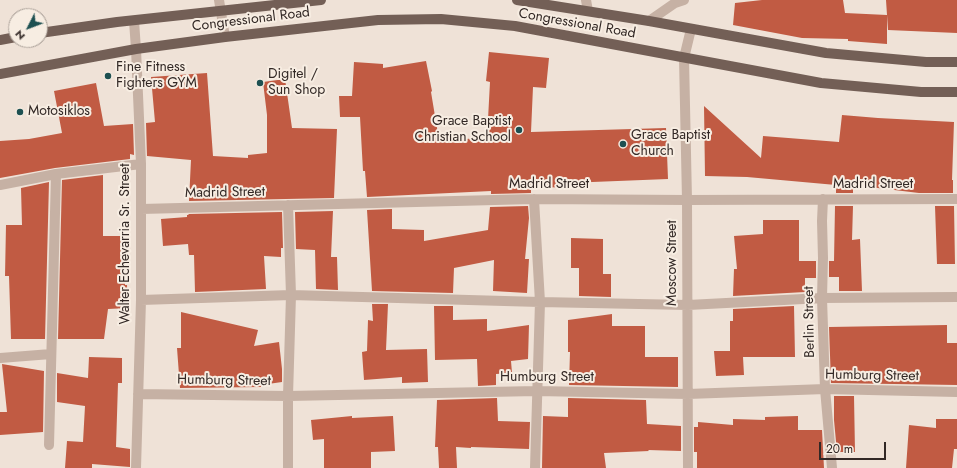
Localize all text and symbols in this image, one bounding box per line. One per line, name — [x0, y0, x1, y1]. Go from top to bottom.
street label: Congressional Road — [191, 4, 311, 36]
street label: Congressional Road — [517, 5, 637, 43]
north arrow — [8, 8, 48, 48]
text: N — [11, 27, 29, 44]
place label: Fine Fitness Fighters GYM — [116, 60, 197, 92]
place label: Digitel / Sun Shop — [268, 67, 325, 100]
marker: Fine Fitness Fighters GYM — [103, 71, 113, 81]
marker: Digitel / Sun Shop — [255, 78, 265, 88]
place label: Motosiklos — [28, 104, 90, 120]
marker: Motosiklos — [15, 107, 25, 117]
place label: Grace Baptist Christian School — [414, 114, 511, 146]
marker: Grace Baptist Christian School — [514, 125, 524, 135]
place label: Grace Baptist Church — [631, 128, 710, 160]
marker: Grace Baptist Church — [618, 139, 628, 149]
street label: Walter Echevarria Sr. Street — [118, 163, 134, 325]
street label: Madrid Street — [509, 177, 589, 193]
street label: Madrid Street — [833, 177, 913, 193]
street label: Madrid Street — [185, 184, 265, 202]
street label: Moscow Street — [665, 220, 681, 306]
street label: Berlin Street — [801, 286, 819, 358]
street label: Humburg Street — [825, 367, 919, 385]
street label: Humburg Street — [500, 370, 594, 386]
street label: Humburg Street — [177, 372, 271, 390]
scale bar — [821, 434, 888, 460]
text: 20 m — [826, 440, 853, 458]

